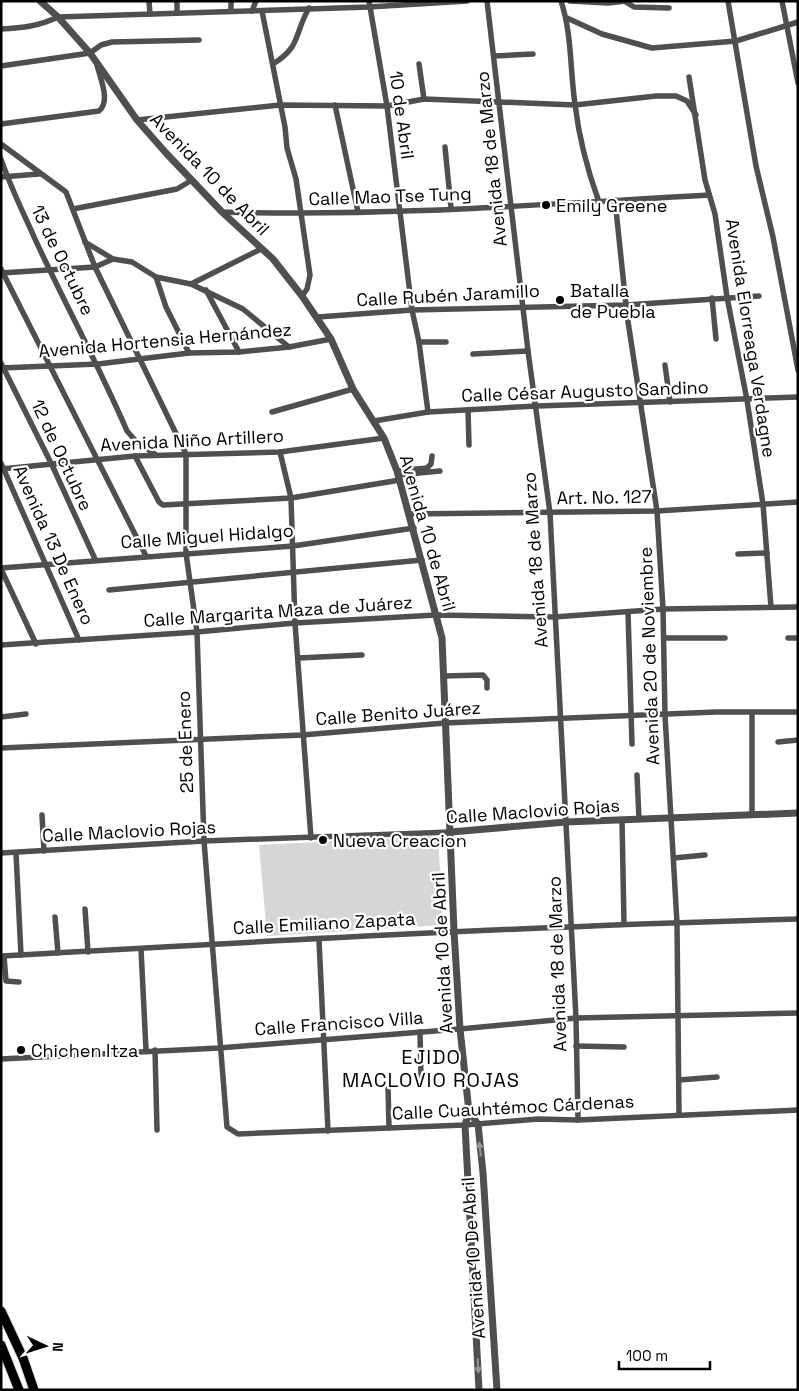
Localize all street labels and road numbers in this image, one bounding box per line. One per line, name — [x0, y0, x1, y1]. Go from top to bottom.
street label: 10 de Abril — [384, 69, 420, 161]
street label: Avenida 18 de Marzo — [470, 70, 512, 248]
street label: Avenida 10 de Abril — [145, 108, 275, 240]
street label: Calle Mao Tse Tung — [308, 182, 472, 210]
street label: 13 de Octubre — [26, 201, 100, 319]
street label: Avenida Elorreaga Verdagne — [721, 217, 781, 459]
street label: Calle Rubén Jaramillo — [356, 279, 540, 311]
street label: Avenida Hortensia Hernández — [37, 317, 293, 363]
street label: Calle César Augusto Sandino — [461, 375, 709, 407]
street label: 12 de Octubre — [26, 396, 98, 514]
street label: Avenida Niño Artillero — [100, 424, 284, 456]
street label: Avenida 10 de Abril — [395, 452, 461, 614]
street label: Avenida 13 De Enero — [8, 461, 100, 629]
street label: Avenida 18 de Marzo — [517, 471, 553, 649]
street label: Art. No. 127 — [556, 485, 652, 509]
street label: Calle Miguel Hidalgo — [120, 518, 294, 554]
street label: Avenida 20 de Noviembre — [634, 546, 664, 766]
street label: Calle Margarita Maza de Juárez — [143, 590, 413, 632]
street label: 25 de Enero — [172, 690, 198, 794]
street label: Calle Benito Juárez — [315, 696, 481, 730]
street label: Calle Maclovio Rojas — [445, 793, 621, 829]
street label: Calle Maclovio Rojas — [41, 815, 217, 847]
street label: Avenida 10 de Abril — [426, 872, 458, 1034]
street label: Avenida 18 de Marzo — [542, 876, 572, 1052]
street label: Calle Emiliano Zapata — [232, 907, 416, 939]
street label: Calle Francisco Villa — [254, 1006, 424, 1040]
street label: Calle Cuauhtémoc Cárdenas — [391, 1089, 635, 1125]
street label: Avenida 10 De Abril — [456, 1176, 490, 1340]

